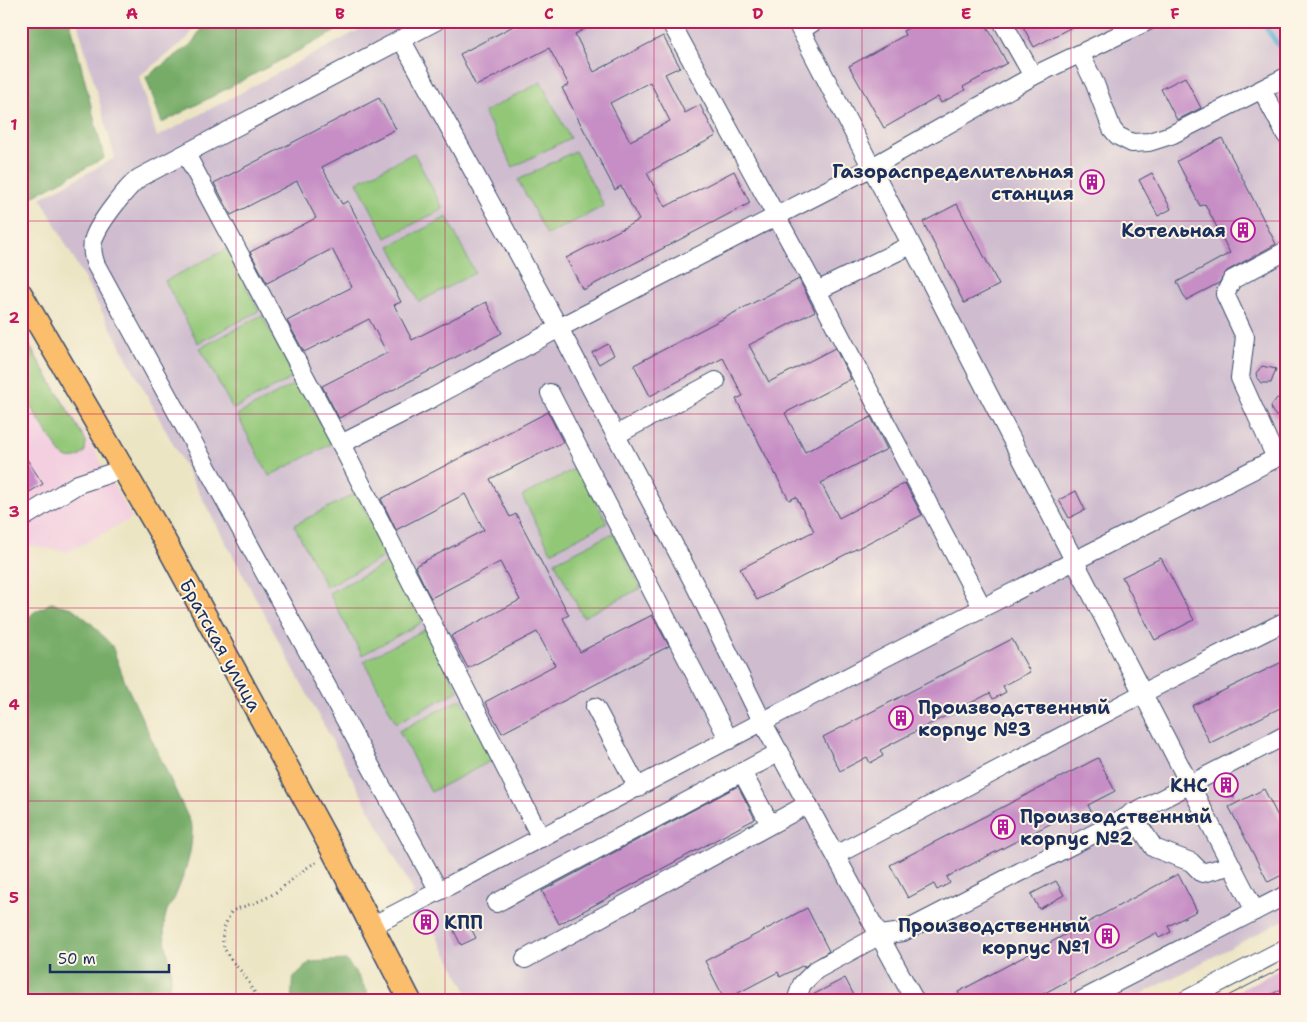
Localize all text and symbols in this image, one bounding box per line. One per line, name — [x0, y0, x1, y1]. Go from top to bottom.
text: A — [126, 3, 138, 24]
text: B — [335, 3, 345, 24]
text: C — [544, 3, 554, 24]
text: D — [752, 3, 764, 24]
text: E — [961, 3, 971, 24]
text: F — [1170, 3, 1180, 24]
text: 1 — [10, 114, 18, 135]
place label: Газораспределительная станция — [832, 159, 1074, 206]
building icon: Газораспределительная станция — [1079, 169, 1105, 195]
building icon: Котельная — [1230, 217, 1256, 243]
place label: Котельная — [1121, 218, 1226, 243]
text: 2 — [8, 307, 20, 328]
text: 3 — [8, 501, 20, 522]
street label: Братская улица — [174, 574, 267, 716]
text: 4 — [8, 694, 20, 715]
place label: Производственный корпус №3 — [918, 695, 1110, 742]
building icon: Производственный корпус №3 — [888, 705, 914, 731]
building icon: КНС — [1213, 772, 1239, 798]
place label: КНС — [1170, 773, 1208, 798]
place label: Производственный корпус №2 — [1020, 804, 1212, 851]
building icon: Производственный корпус №2 — [990, 814, 1016, 840]
text: 5 — [9, 887, 19, 908]
building icon: КПП — [413, 909, 439, 935]
place label: КПП — [444, 910, 483, 935]
place label: Производственный корпус №1 — [898, 913, 1090, 960]
building icon: Производственный корпус №1 — [1094, 923, 1120, 949]
scale bar — [50, 942, 169, 974]
text: 50 m — [58, 949, 96, 969]

